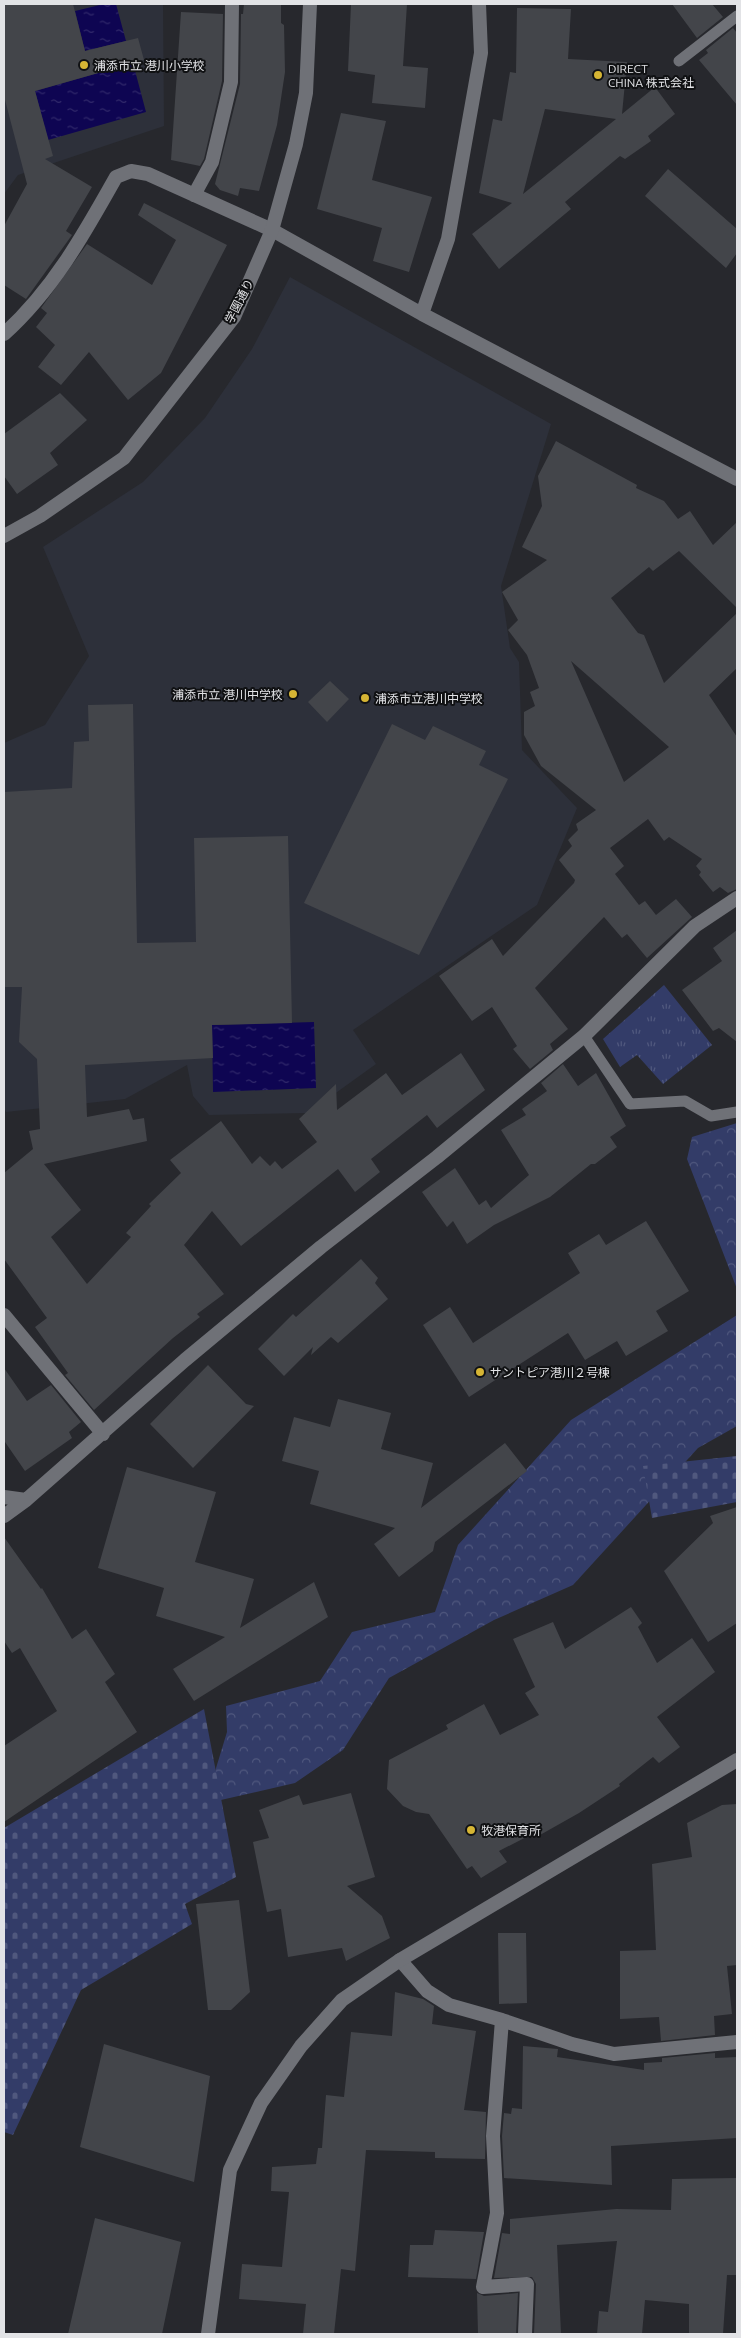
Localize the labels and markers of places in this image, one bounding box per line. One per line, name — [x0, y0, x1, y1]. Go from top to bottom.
marker: 浦添市立 港川小学校 — [78, 59, 90, 71]
place label: 浦添市立 港川小学校 — [94, 59, 205, 72]
place label: DIRECT CHINA 株式会社 — [608, 62, 694, 89]
marker: DIRECT CHINA 株式会社 — [592, 69, 604, 81]
place label: 浦添市立 港川中学校 — [172, 688, 283, 701]
marker: 浦添市立 港川中学校 — [287, 688, 299, 700]
marker: 浦添市立港川中学校 — [359, 692, 371, 704]
place label: 浦添市立港川中学校 — [375, 692, 483, 705]
marker: サントピア港川２号棟 — [474, 1366, 486, 1378]
place label: サントピア港川２号棟 — [490, 1366, 610, 1379]
marker: 牧港保育所 — [465, 1824, 477, 1836]
place label: 牧港保育所 — [481, 1824, 541, 1837]

